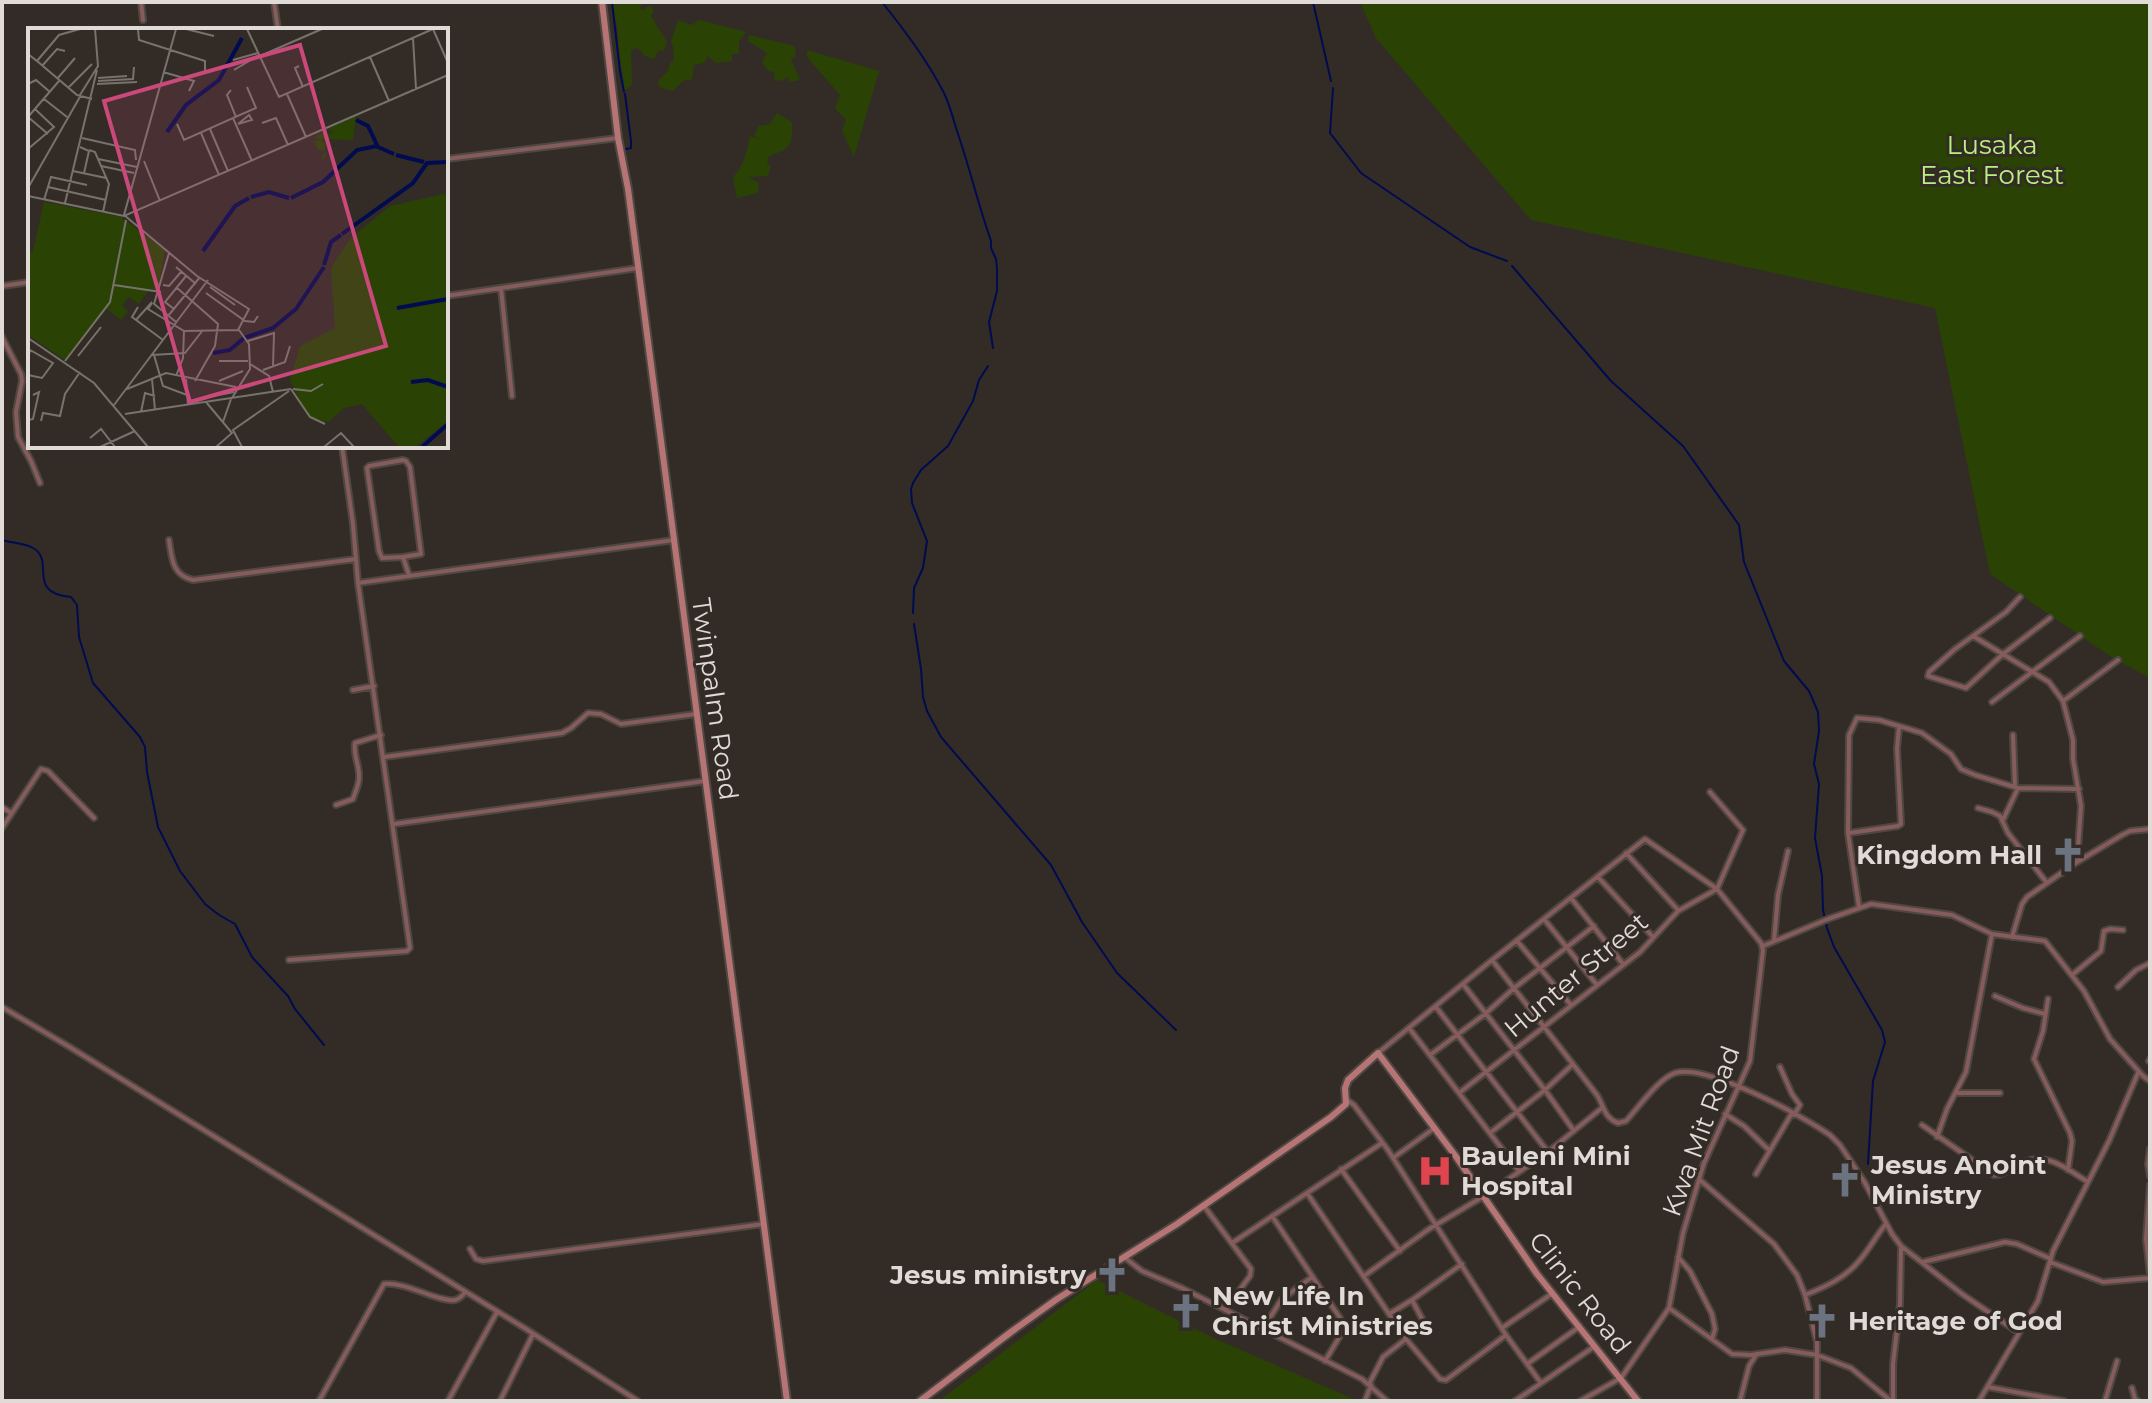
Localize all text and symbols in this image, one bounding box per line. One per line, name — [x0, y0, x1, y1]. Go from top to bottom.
inset map — [28, 28, 448, 448]
park label: Lusaka East Forest — [1920, 129, 2064, 191]
street label: Twinpalm Road — [685, 596, 745, 802]
church icon: Kingdom Hall — [2049, 836, 2087, 874]
place label: Kingdom Hall — [1856, 839, 2042, 871]
street label: Hunter Street — [1498, 906, 1654, 1044]
street label: Kwa Mit Road — [1655, 1041, 1747, 1221]
place label: Bauleni Mini Hospital — [1461, 1140, 1631, 1202]
place label: Jesus Anoint Ministry — [1870, 1149, 2046, 1211]
hospital icon: Bauleni Mini Hospital — [1416, 1152, 1454, 1190]
church icon: Jesus Anoint Ministry — [1826, 1161, 1864, 1199]
street label: Clinic Road — [1522, 1225, 1638, 1361]
church icon: Jesus ministry — [1093, 1256, 1131, 1294]
place label: Jesus ministry — [889, 1259, 1086, 1291]
place label: New Life In Christ Ministries — [1212, 1280, 1433, 1342]
church icon: New Life In Christ Ministries — [1167, 1292, 1205, 1330]
church icon: Heritage of God — [1803, 1302, 1841, 1340]
place label: Heritage of God — [1848, 1305, 2063, 1337]

